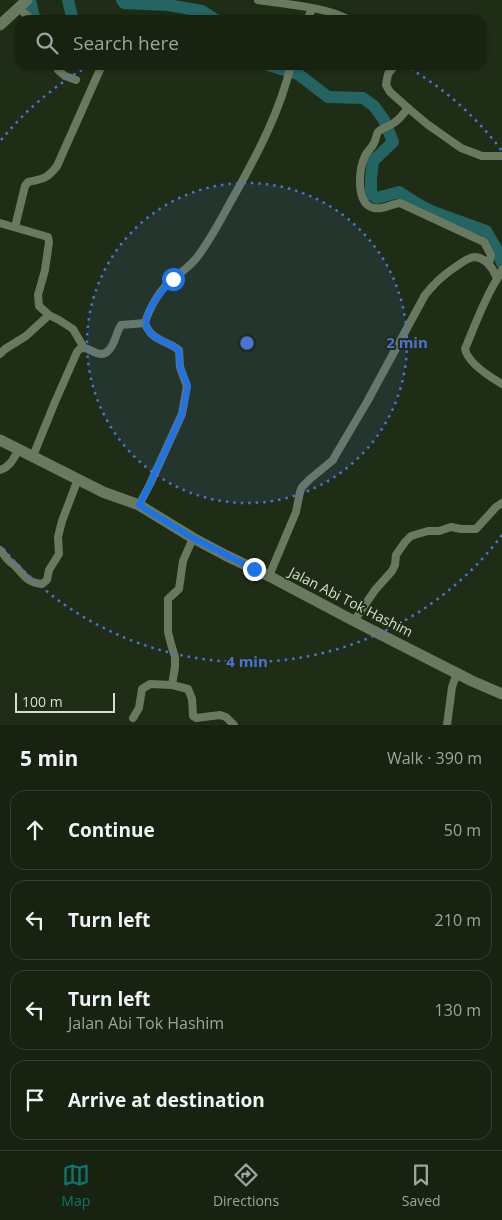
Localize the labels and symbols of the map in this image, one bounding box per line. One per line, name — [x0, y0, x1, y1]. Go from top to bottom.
route start — [162, 268, 185, 291]
text: 2 min — [386, 332, 428, 352]
centre of rings — [238, 334, 256, 352]
route end — [243, 558, 266, 581]
street label: Jalan Abi Tok Hashim — [284, 561, 416, 641]
text: 4 min — [226, 651, 268, 671]
scale bar — [15, 690, 115, 713]

